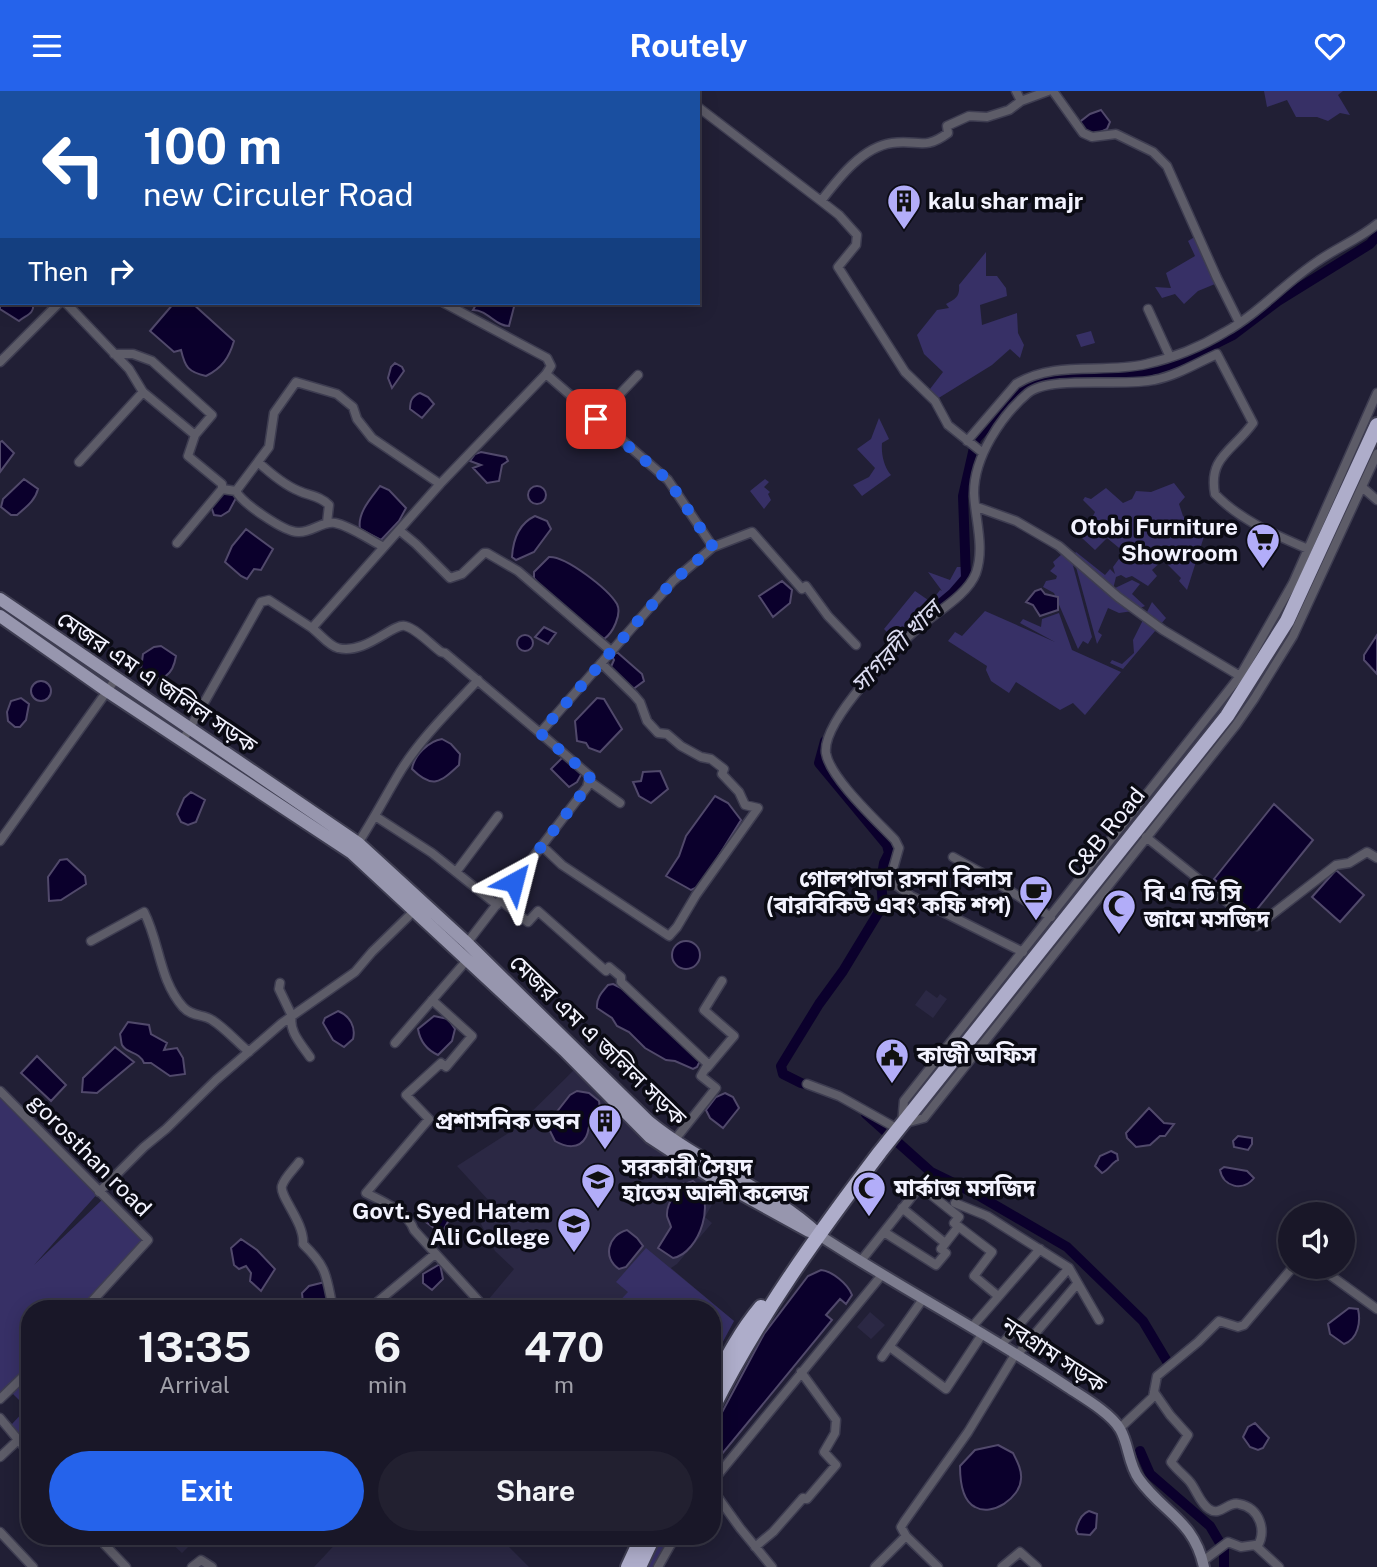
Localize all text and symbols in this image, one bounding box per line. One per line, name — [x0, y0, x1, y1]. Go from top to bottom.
icon: menu — [28, 27, 66, 65]
text: Routely — [630, 27, 748, 64]
icon: heart — [1311, 27, 1349, 65]
text: 100 m — [143, 117, 282, 175]
icon: left — [28, 119, 119, 210]
text: new Circuler Road — [143, 176, 414, 213]
building icon: kalu shar majr — [885, 182, 923, 231]
place label: kalu shar majr — [928, 187, 1083, 214]
icon: right — [102, 252, 140, 290]
text: Then — [28, 256, 88, 287]
pin — [566, 389, 626, 449]
icon: arrive — [577, 400, 615, 438]
place label: Otobi Furniture Showroom — [1070, 513, 1238, 566]
supermarket icon: Otobi Furniture Showroom — [1244, 521, 1282, 570]
water label: সাগরদী খাল — [845, 592, 949, 698]
street label: মেজর এম এ জলিল সড়ক — [52, 605, 263, 759]
street label: C&B Road — [1061, 781, 1150, 882]
position arrow — [477, 845, 551, 919]
place label: গোলপাতা রসনা বিলাস (বারবিকিউ এবং কফি শপ) — [766, 865, 1013, 918]
cafe icon: গোলপাতা রসনা বিলাস (বারবিকিউ এবং কফি শপ) — [1017, 873, 1055, 922]
place label: বি এ ডি সি জামে মসজিদ — [1143, 879, 1270, 932]
mosque icon: বি এ ডি সি জামে মসজিদ — [1100, 887, 1138, 936]
street label: মেজর এম এ জলিল সড়ক — [505, 948, 692, 1131]
public building icon: কাজী অফিস — [873, 1036, 911, 1085]
place label: কাজী অফিস — [916, 1041, 1037, 1068]
street label: gorosthan road — [24, 1088, 157, 1221]
building icon: প্রশাসনিক ভবন — [586, 1102, 624, 1151]
place label: প্রশাসনিক ভবন — [435, 1107, 581, 1134]
place label: সরকারী সৈয়দ হাতেম আলী কলেজ — [621, 1153, 810, 1206]
school or university icon: সরকারী সৈয়দ হাতেম আলী কলেজ — [579, 1161, 617, 1210]
mosque icon: মার্কাজ মসজিদ — [850, 1169, 888, 1218]
place label: মার্কাজ মসজিদ — [893, 1174, 1036, 1201]
place label: Govt. Syed Hatem Ali College — [352, 1197, 550, 1250]
map controls — [1278, 1202, 1355, 1279]
button: sound — [1278, 1202, 1355, 1279]
school or university icon: Govt. Syed Hatem Ali College — [555, 1205, 593, 1254]
street label: নবগ্রাম সড়ক — [996, 1310, 1112, 1398]
text: 13:35 — [138, 1322, 251, 1371]
text: 6 — [374, 1322, 401, 1371]
text: 470 — [524, 1322, 604, 1371]
text: Arrival — [159, 1371, 230, 1398]
text: min — [368, 1371, 407, 1398]
text: m — [554, 1371, 574, 1398]
button: Exit — [49, 1451, 364, 1531]
button: Share — [378, 1451, 693, 1531]

